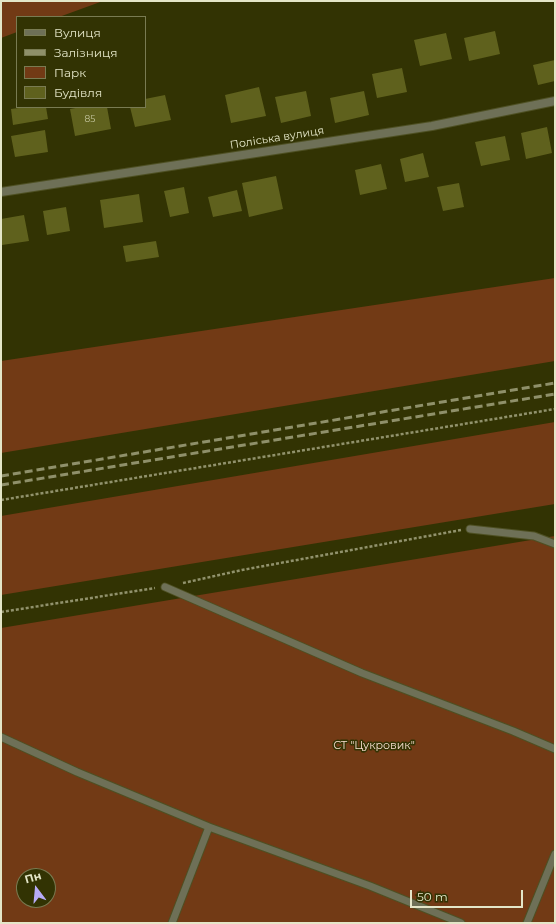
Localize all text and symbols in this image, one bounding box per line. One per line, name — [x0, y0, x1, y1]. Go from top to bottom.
legend — [16, 16, 146, 108]
text: Вулиця — [54, 25, 101, 40]
text: Залізниця — [54, 45, 118, 60]
text: Парк — [54, 65, 86, 80]
text: Будівля — [54, 85, 102, 100]
house number: 85 — [85, 114, 95, 124]
street label: Поліська вулиця — [229, 124, 325, 152]
park label: СТ "Цукровик" — [333, 739, 415, 753]
north arrow — [16, 868, 56, 908]
text: Пн — [23, 868, 43, 886]
scale bar — [412, 882, 525, 908]
text: 50 m — [417, 889, 448, 904]

